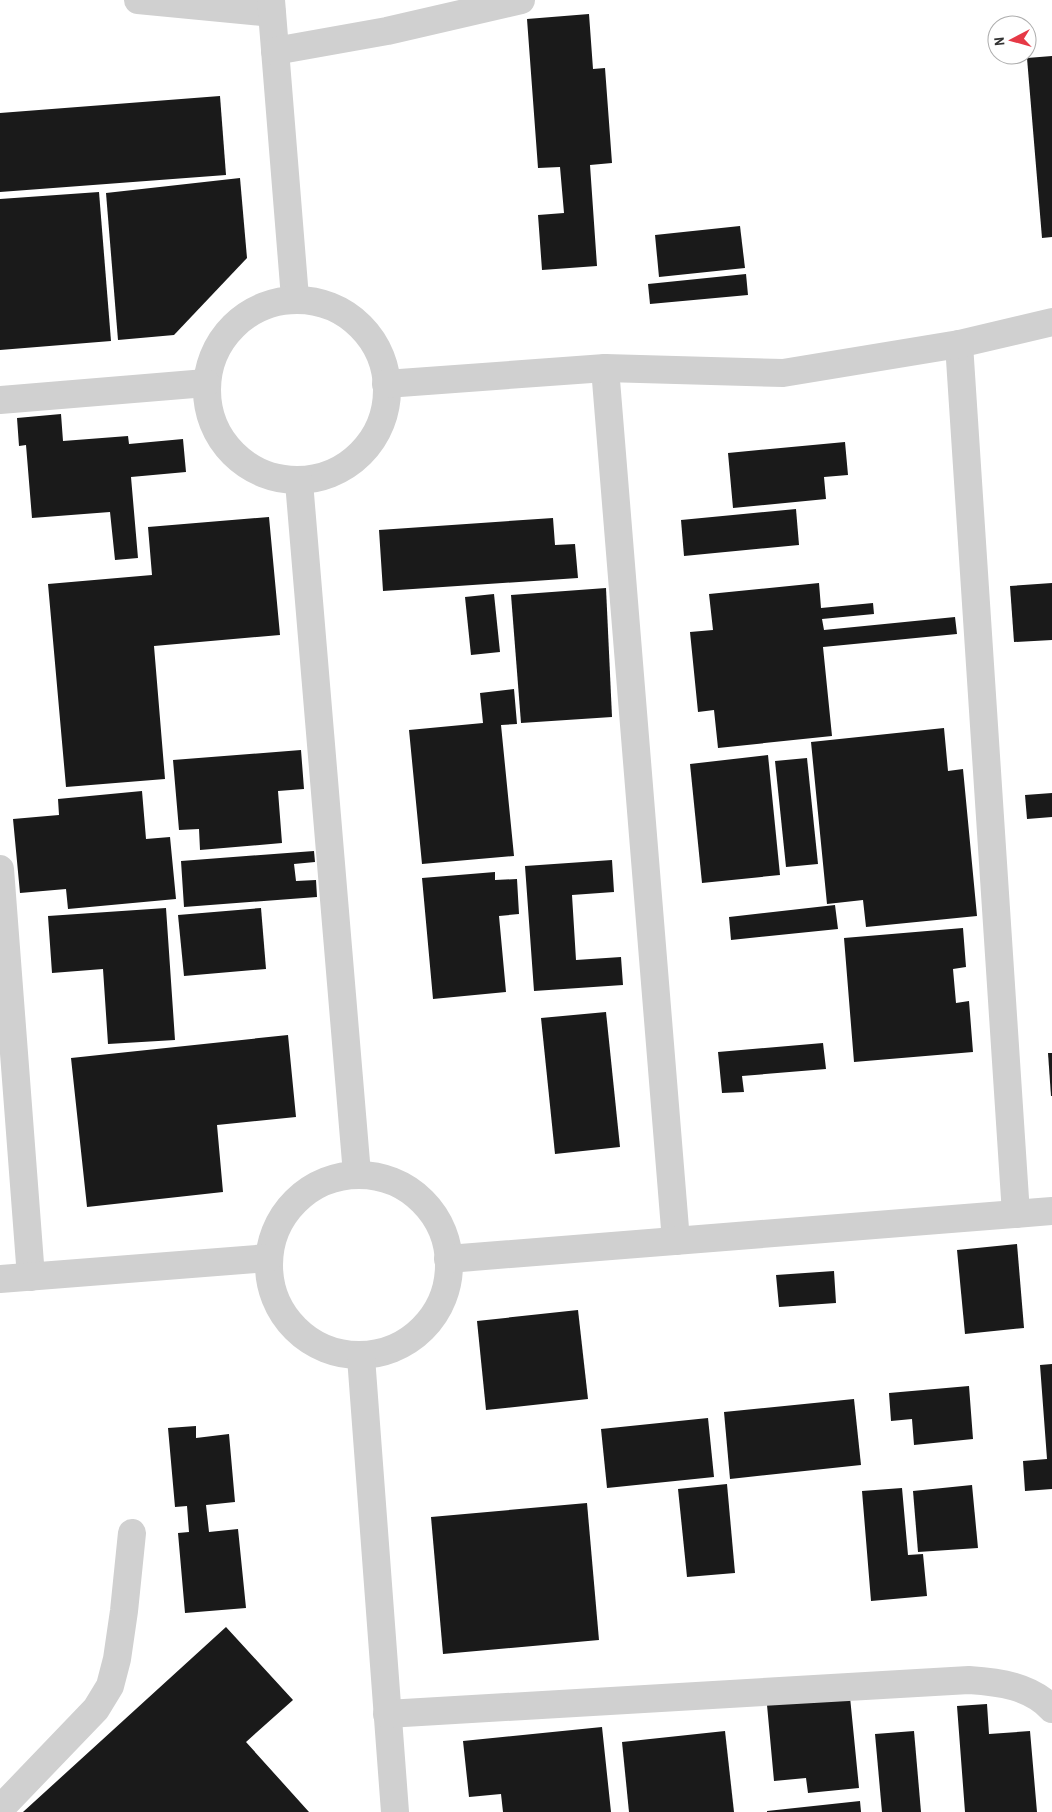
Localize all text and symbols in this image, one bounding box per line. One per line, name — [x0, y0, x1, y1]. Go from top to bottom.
north arrow — [987, 15, 1037, 65]
text: N — [990, 36, 1008, 46]

